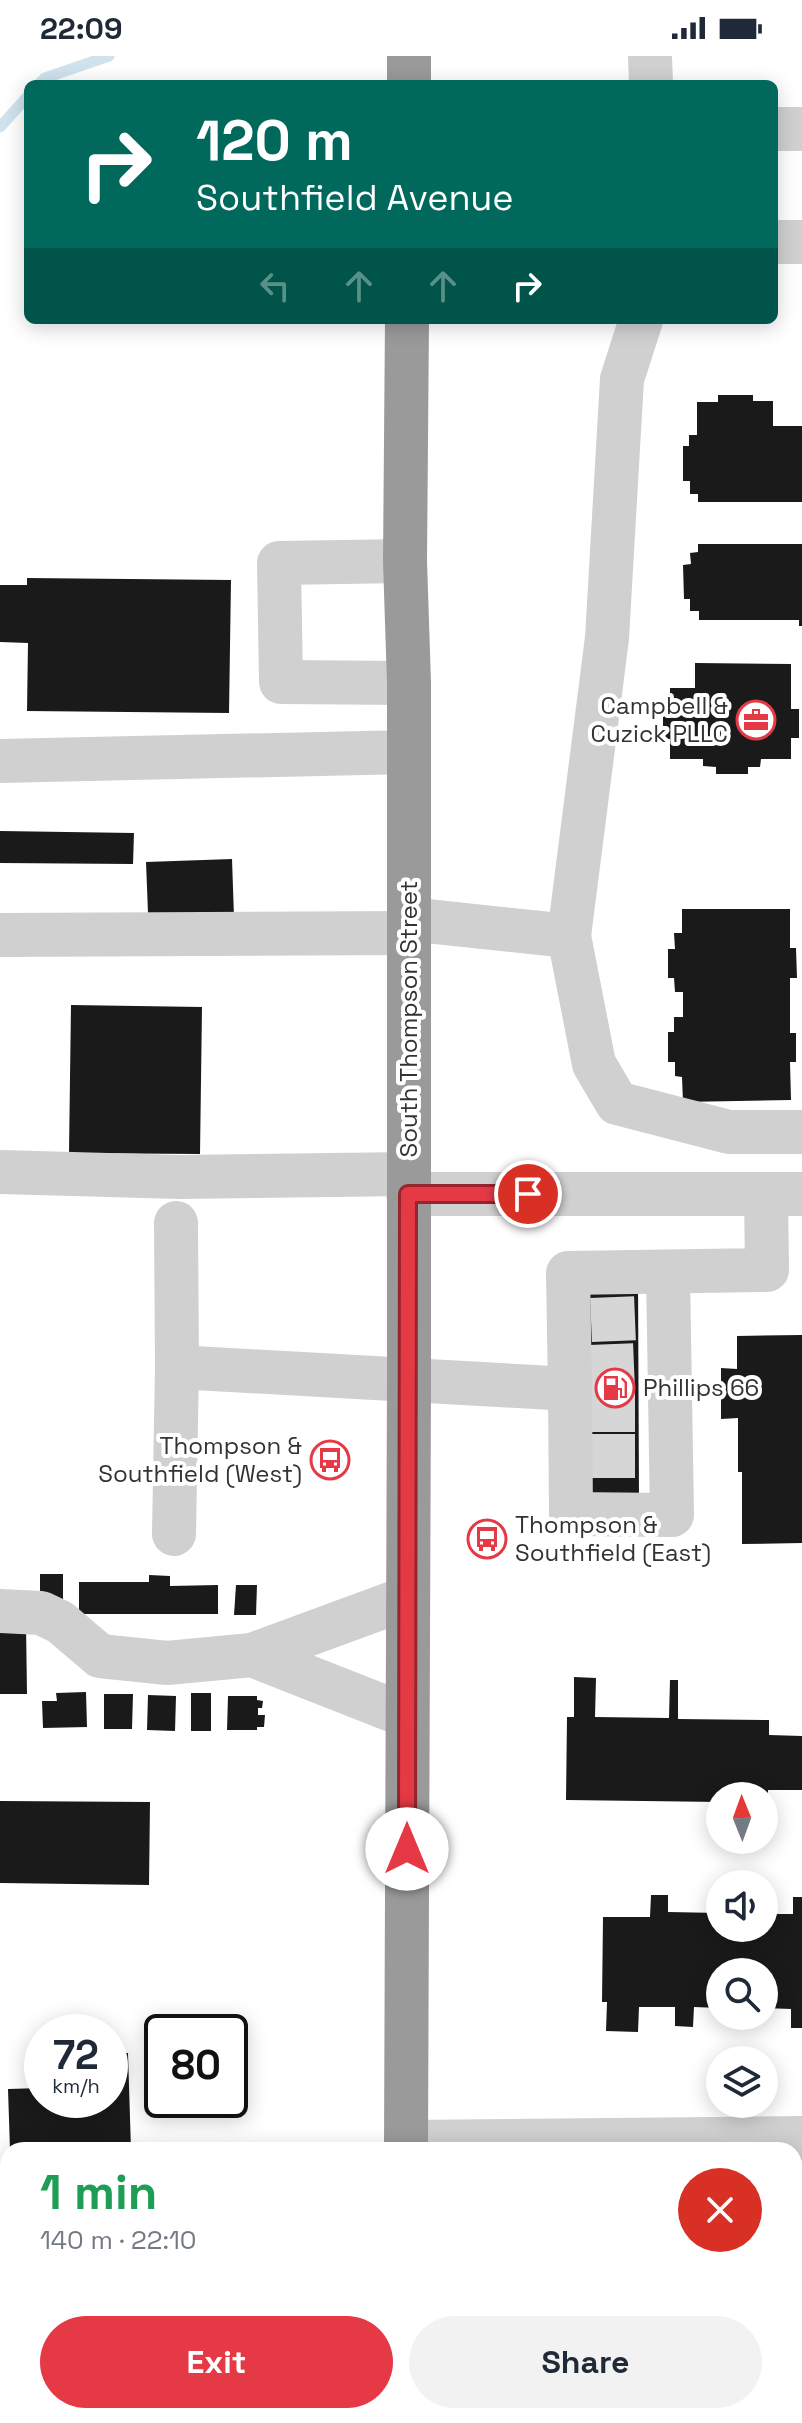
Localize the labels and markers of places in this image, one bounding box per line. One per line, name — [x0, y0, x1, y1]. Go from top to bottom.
place label: Campbell & Cuzick PLLC — [591, 690, 728, 749]
office icon: Campbell & Cuzick PLLC — [735, 699, 777, 741]
pin — [494, 1160, 562, 1228]
fuel station icon: Phillips 66 — [594, 1367, 636, 1409]
place label: Phillips 66 — [643, 1372, 759, 1403]
place label: Thompson & Southfield (West) — [98, 1430, 302, 1489]
bus stop icon: Thompson & Southfield (West) — [309, 1439, 351, 1481]
place label: Thompson & Southfield (East) — [515, 1509, 711, 1568]
bus stop icon: Thompson & Southfield (East) — [466, 1518, 508, 1560]

